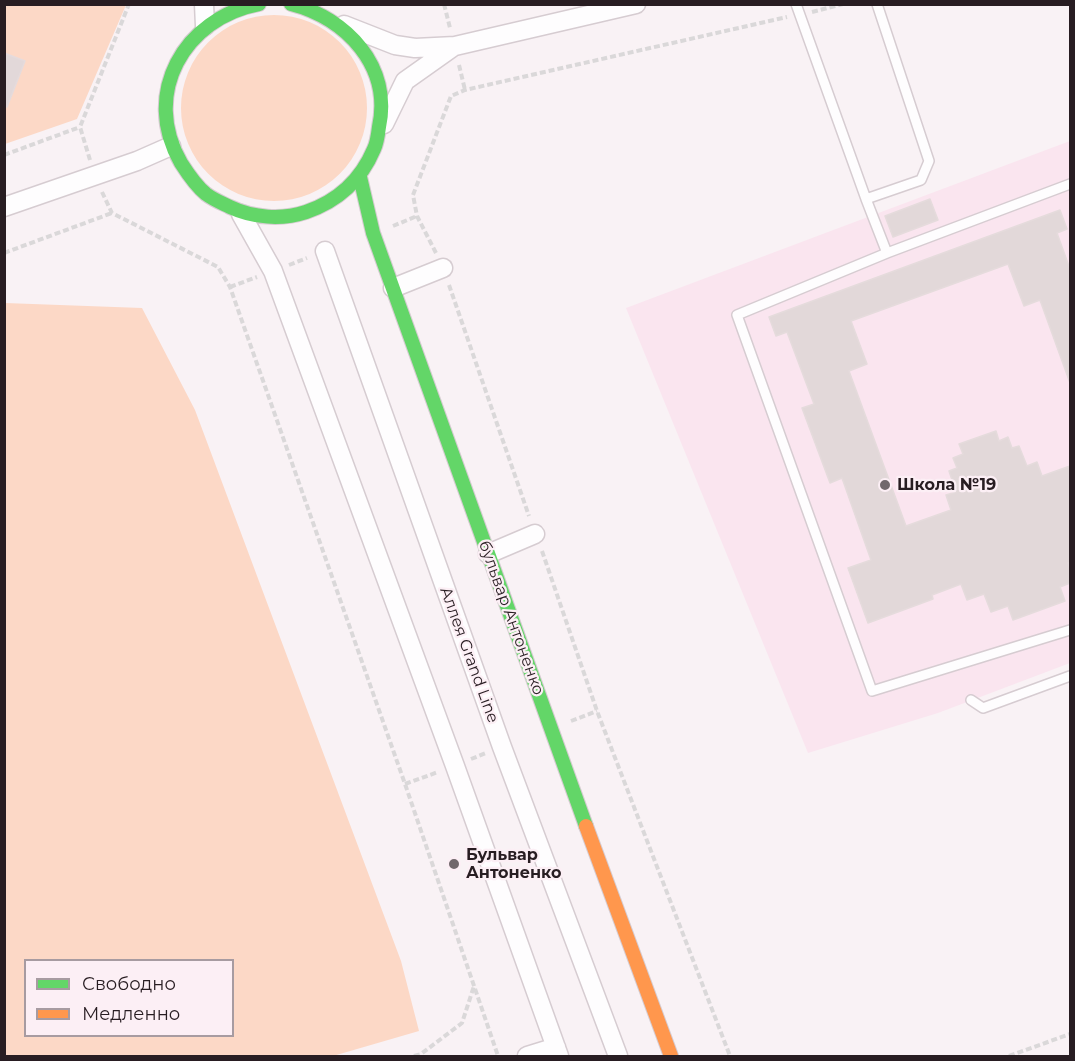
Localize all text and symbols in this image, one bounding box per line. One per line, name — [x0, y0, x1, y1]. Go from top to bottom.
place label: Школа №19 — [897, 475, 996, 495]
marker: Школа №19 — [878, 478, 892, 492]
street label: бульвар Антоненко — [474, 538, 548, 698]
street label: Аллея Grand Line — [435, 584, 503, 726]
place label: Бульвар Антоненко — [466, 845, 562, 883]
marker: Бульвар Антоненко — [447, 857, 461, 871]
legend — [24, 959, 234, 1037]
text: Свободно — [82, 973, 176, 995]
text: Медленно — [82, 1003, 180, 1025]

